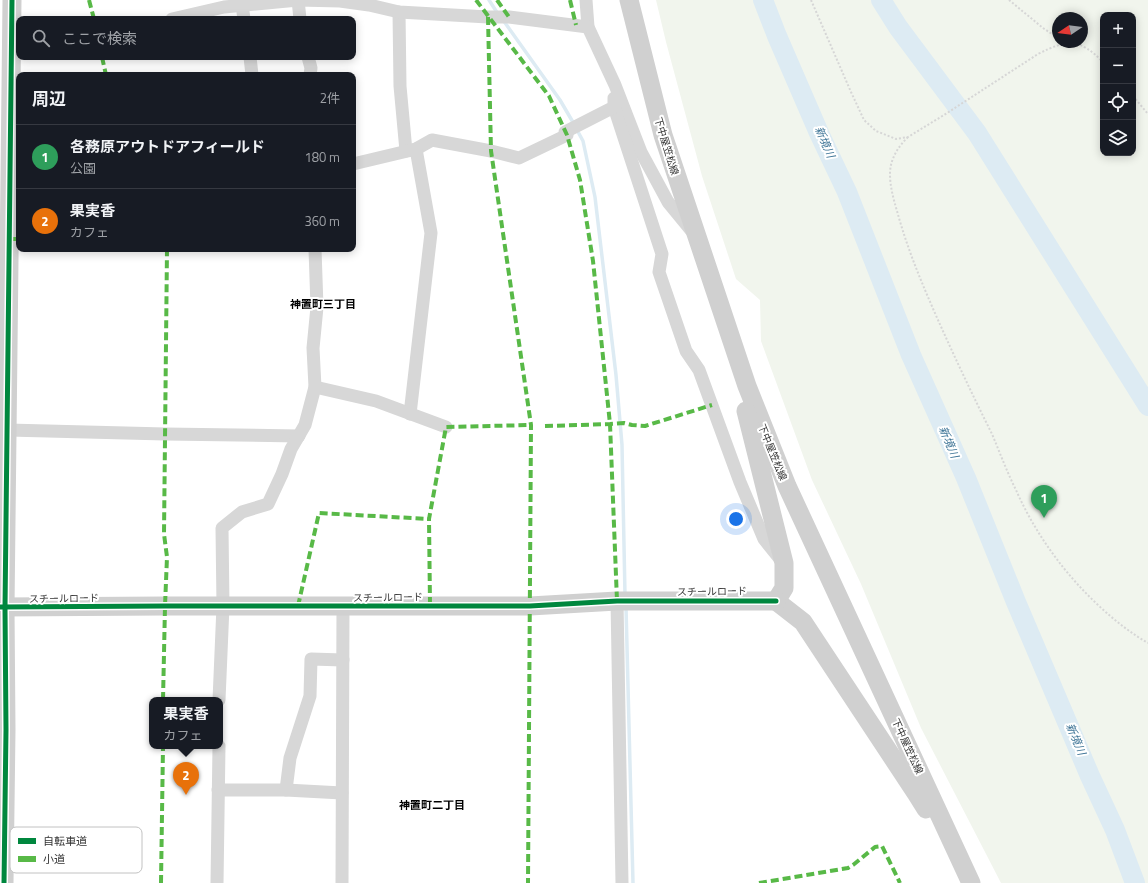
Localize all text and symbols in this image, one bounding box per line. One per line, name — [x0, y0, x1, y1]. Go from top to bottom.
north arrow — [1052, 12, 1088, 48]
map controls — [1100, 12, 1136, 156]
button: + — [1100, 12, 1136, 48]
search box — [16, 16, 356, 60]
icon: search — [30, 27, 52, 49]
text: ここで検索 — [62, 27, 137, 50]
button: − — [1100, 48, 1136, 84]
button: locate — [1100, 84, 1136, 120]
text: 周辺 — [32, 86, 66, 112]
text: 2件 — [320, 88, 340, 108]
street label: 下中屋笠松線 — [651, 115, 682, 177]
button: layers — [1100, 120, 1136, 156]
water label: 新境川 — [811, 124, 839, 161]
text: 各務原アウトドアフィールド — [70, 135, 265, 158]
text: 1 — [41, 147, 49, 167]
text: 180 m — [304, 147, 340, 167]
text: 公園 — [70, 158, 96, 178]
text: 果実香 — [70, 199, 115, 222]
text: 2 — [41, 211, 49, 231]
text: 360 m — [304, 211, 340, 231]
text: カフェ — [70, 222, 109, 242]
district label: 神置町三丁目 — [290, 296, 356, 312]
street label: 下中屋笠松線 — [754, 422, 791, 483]
water label: 新境川 — [935, 424, 963, 461]
pin: 1 — [1031, 485, 1057, 518]
your location — [726, 509, 746, 529]
street label: スチールロード — [677, 583, 747, 600]
street label: スチールロード — [353, 589, 423, 606]
street label: スチールロード — [29, 590, 99, 607]
popup — [149, 697, 223, 749]
text: 果実香 — [163, 702, 209, 725]
street label: 下中屋笠松線 — [888, 716, 927, 777]
water label: 新境川 — [1062, 721, 1090, 758]
text: カフェ — [163, 725, 203, 745]
pin: 2 — [173, 762, 199, 795]
district label: 神置町二丁目 — [399, 797, 465, 813]
legend — [10, 827, 142, 873]
text: 自転車道 — [43, 833, 87, 849]
text: 小道 — [43, 851, 65, 867]

